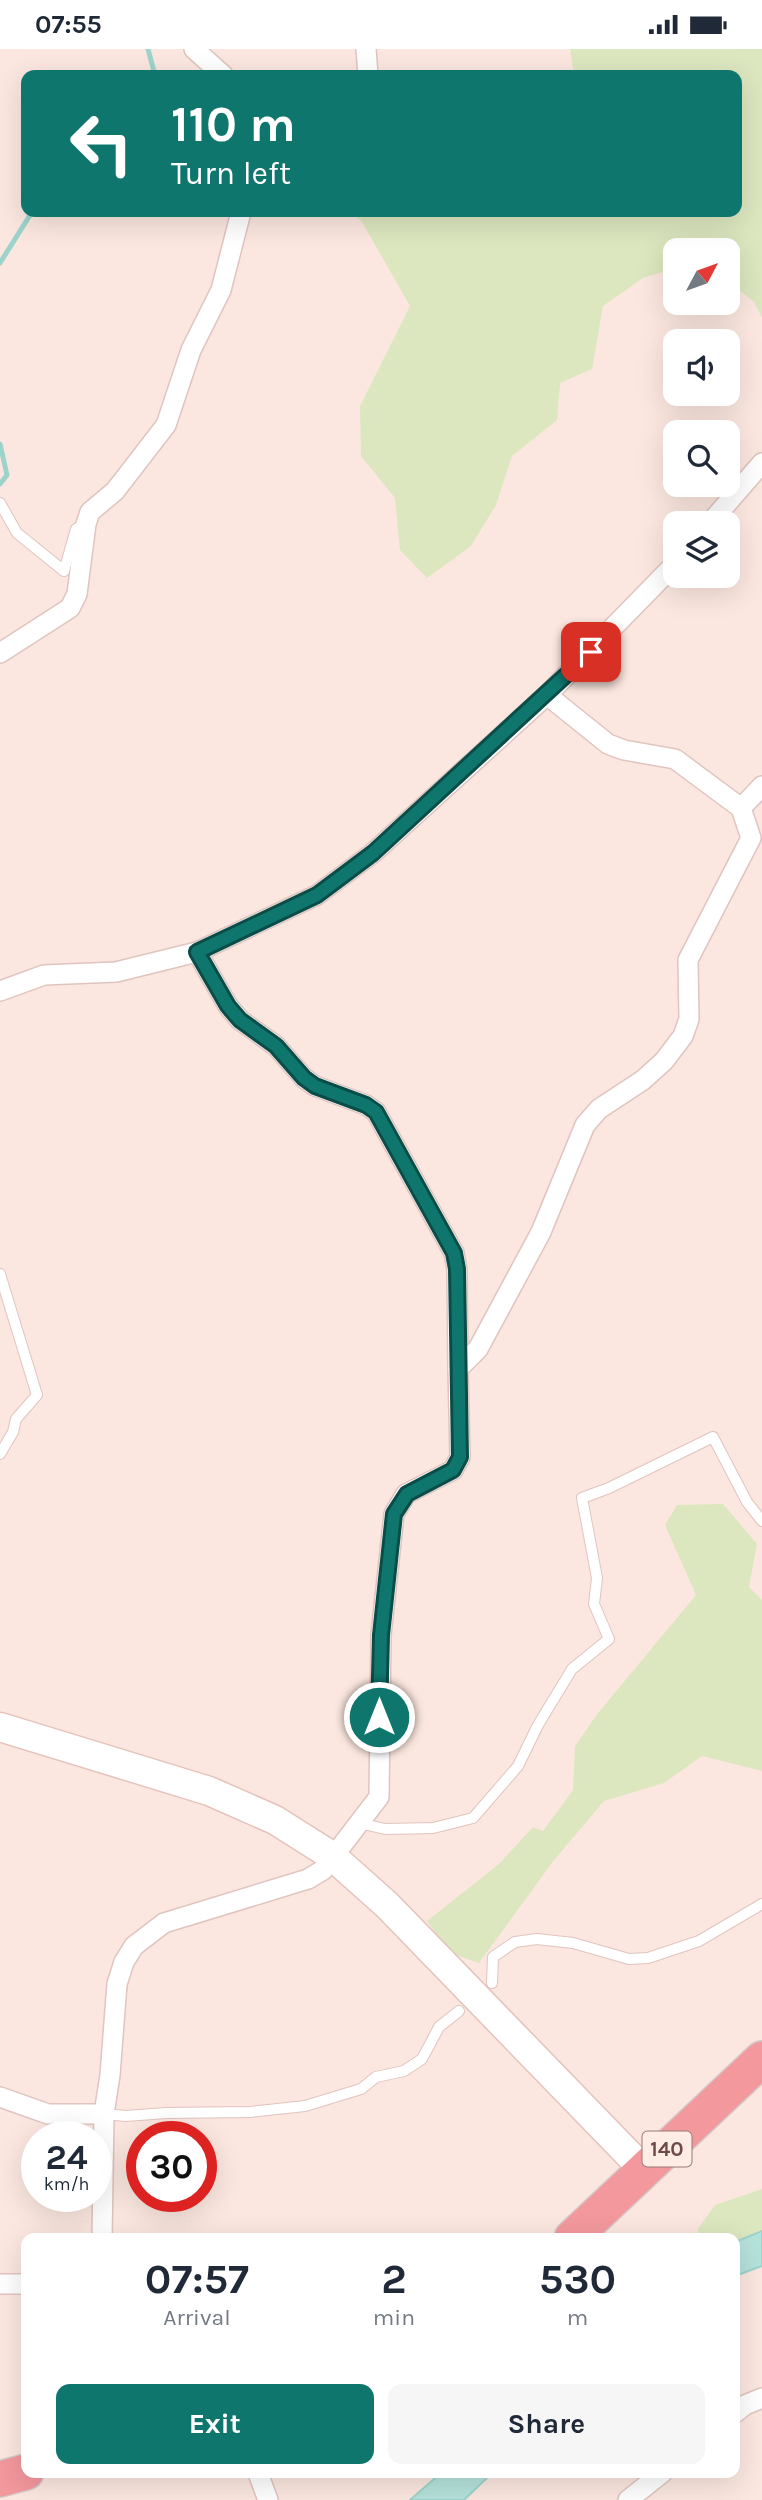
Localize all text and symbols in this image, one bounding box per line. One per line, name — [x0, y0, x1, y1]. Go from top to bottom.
text: 07:55 — [35, 9, 102, 40]
text: 110 m — [171, 96, 296, 153]
icon: left — [56, 98, 147, 189]
text: Turn left — [171, 155, 291, 192]
north arrow — [663, 238, 740, 315]
map controls — [663, 238, 740, 588]
button: sound — [663, 329, 740, 406]
button: search — [663, 420, 740, 497]
button: layers — [663, 511, 740, 588]
pin — [561, 622, 621, 682]
icon: arrive — [572, 633, 610, 671]
position arrow — [342, 1680, 416, 1754]
speed limit sign: 30 — [126, 2121, 217, 2212]
road number: 140 — [642, 2131, 692, 2167]
text: 24 — [46, 2137, 88, 2178]
text: km/h — [44, 2173, 89, 2195]
text: 07:57 — [145, 2254, 249, 2304]
text: 2 — [381, 2254, 407, 2304]
text: 530 — [539, 2254, 616, 2304]
text: Arrival — [163, 2304, 231, 2331]
text: min — [373, 2304, 415, 2331]
text: m — [567, 2304, 588, 2331]
button: Exit — [56, 2384, 374, 2464]
button: Share — [388, 2384, 705, 2464]

